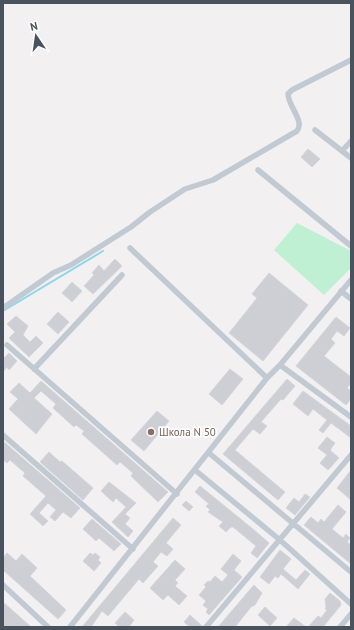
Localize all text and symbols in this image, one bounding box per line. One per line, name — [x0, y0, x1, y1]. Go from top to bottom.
north arrow — [16, 16, 56, 56]
text: N — [29, 19, 39, 34]
place label: Школа N 50 — [159, 425, 216, 439]
marker: Школа N 50 — [146, 427, 156, 437]

